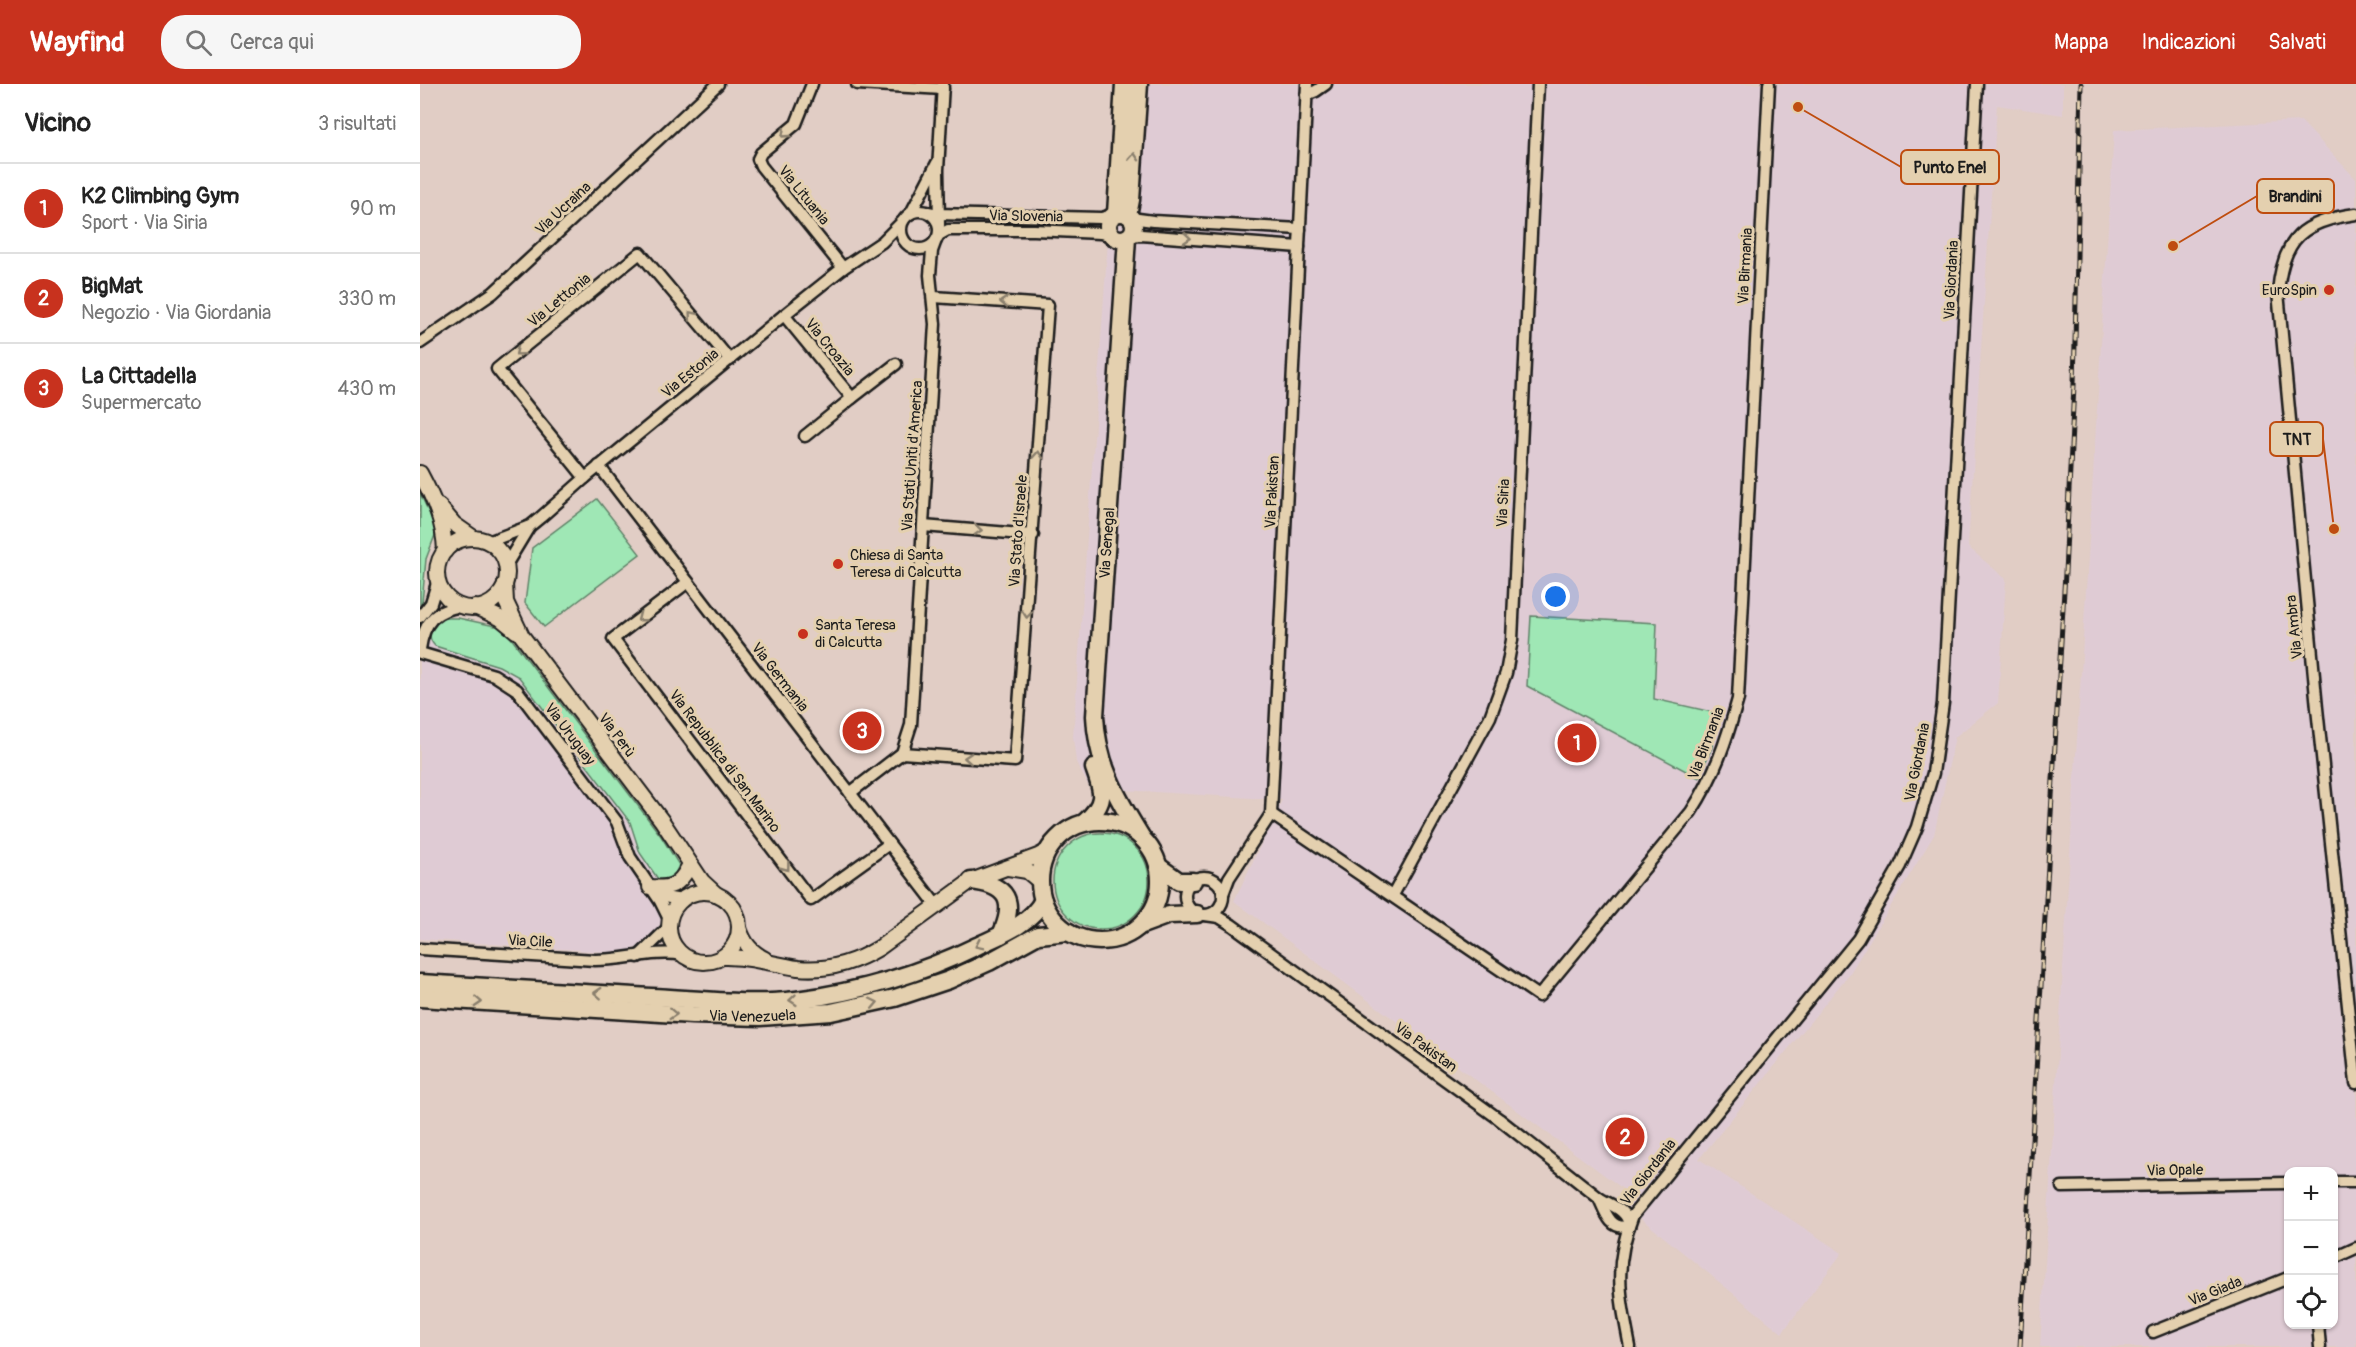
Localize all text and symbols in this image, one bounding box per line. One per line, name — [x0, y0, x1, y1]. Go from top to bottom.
search box — [161, 15, 581, 69]
text: Wayfind — [30, 25, 125, 60]
icon: search — [182, 26, 215, 59]
text: Cerca qui — [230, 28, 314, 56]
text: Mappa — [2054, 29, 2109, 56]
text: Indicazioni — [2142, 29, 2235, 56]
text: Salvati — [2268, 29, 2326, 56]
text: Vicino — [24, 107, 91, 139]
text: 3 risultati — [318, 111, 396, 136]
one-way arrow — [781, 126, 792, 137]
callout: Punto Enel — [1901, 150, 1999, 184]
one-way arrow — [1127, 152, 1140, 161]
text: Punto Enel — [1913, 158, 1987, 178]
street label: Via Lituania — [774, 162, 833, 229]
street label: Via Ucraina — [531, 178, 595, 239]
callout: Brandini — [2257, 179, 2334, 213]
text: K2 Climbing Gym — [81, 182, 239, 210]
text: Brandini — [2268, 187, 2322, 207]
text: 1 — [40, 196, 47, 221]
text: 90 m — [350, 196, 396, 221]
street label: Via Slovenia — [989, 206, 1063, 227]
text: Sport · Via Siria — [81, 210, 208, 235]
street label: Via Birmania — [1734, 227, 1757, 305]
one-way arrow — [1183, 232, 1192, 245]
street label: Via Giordania — [1940, 240, 1963, 320]
street label: Via Lettonia — [524, 269, 595, 332]
text: BigMat — [81, 272, 143, 300]
place label: EuroSpin — [2262, 281, 2317, 300]
marker: EuroSpin — [2322, 283, 2336, 297]
text: 2 — [38, 286, 49, 311]
text: 330 m — [338, 286, 396, 311]
one-way arrow — [999, 296, 1008, 309]
text: Negozio · Via Giordania — [81, 300, 271, 325]
one-way arrow — [689, 311, 700, 322]
street label: Via Croazia — [801, 315, 859, 380]
one-way arrow — [515, 344, 526, 355]
street label: Via Estonia — [658, 344, 723, 402]
text: La Cittadella — [81, 362, 196, 390]
text: 3 — [38, 376, 49, 401]
text: 430 m — [337, 376, 396, 401]
street label: Via Stati Uniti d'America — [898, 380, 927, 532]
text: Supermercato — [81, 390, 202, 415]
callout: TNT — [2270, 422, 2323, 456]
text: TNT — [2282, 430, 2311, 450]
one-way arrow — [1032, 451, 1045, 460]
street label: Via Pakistan — [1261, 455, 1284, 529]
street label: Via Stato d'Israele — [1005, 474, 1032, 588]
street label: Via Siria — [1493, 478, 1514, 528]
street label: Via Senegal — [1096, 507, 1119, 579]
one-way arrow — [974, 523, 983, 536]
place label: Chiesa di Santa Teresa di Calcutta — [850, 546, 962, 582]
marker: Chiesa di Santa Teresa di Calcutta — [831, 557, 845, 571]
your location — [1541, 582, 1570, 611]
street label: Via Ambra — [2282, 594, 2307, 660]
one-way arrow — [1021, 609, 1034, 618]
one-way arrow — [637, 610, 648, 621]
place label: Santa Teresa di Calcutta — [815, 616, 896, 652]
marker: Santa Teresa di Calcutta — [796, 627, 810, 641]
street label: Via Germania — [747, 639, 813, 716]
street label: Via Repubblica di San Marino — [665, 686, 785, 837]
street label: Via Uruguay — [540, 699, 600, 770]
street label: Via Birmania — [1684, 704, 1729, 782]
pin: 3 — [842, 708, 882, 754]
street label: Via Perù — [594, 709, 639, 761]
pin: 1 — [1558, 720, 1596, 766]
street label: Via Giordania — [1901, 721, 1934, 803]
one-way arrow — [963, 751, 972, 764]
one-way arrow — [778, 860, 789, 871]
street label: Via Cile — [507, 931, 553, 952]
one-way arrow — [975, 938, 986, 950]
one-way arrow — [594, 987, 603, 1000]
one-way arrow — [789, 993, 798, 1006]
one-way arrow — [474, 995, 483, 1008]
one-way arrow — [869, 997, 879, 1010]
street label: Via Venezuela — [709, 1005, 797, 1027]
one-way arrow — [669, 1007, 678, 1020]
street label: Via Pakistan — [1390, 1018, 1461, 1077]
pin: 2 — [1606, 1114, 1644, 1160]
street label: Via Giordania — [1616, 1135, 1680, 1210]
street label: Via Opale — [2147, 1160, 2204, 1180]
map controls — [2284, 1167, 2338, 1329]
button: + — [2284, 1167, 2338, 1221]
button: − — [2284, 1221, 2338, 1275]
street label: Via Giada — [2186, 1272, 2245, 1311]
button: locate — [2284, 1275, 2338, 1329]

